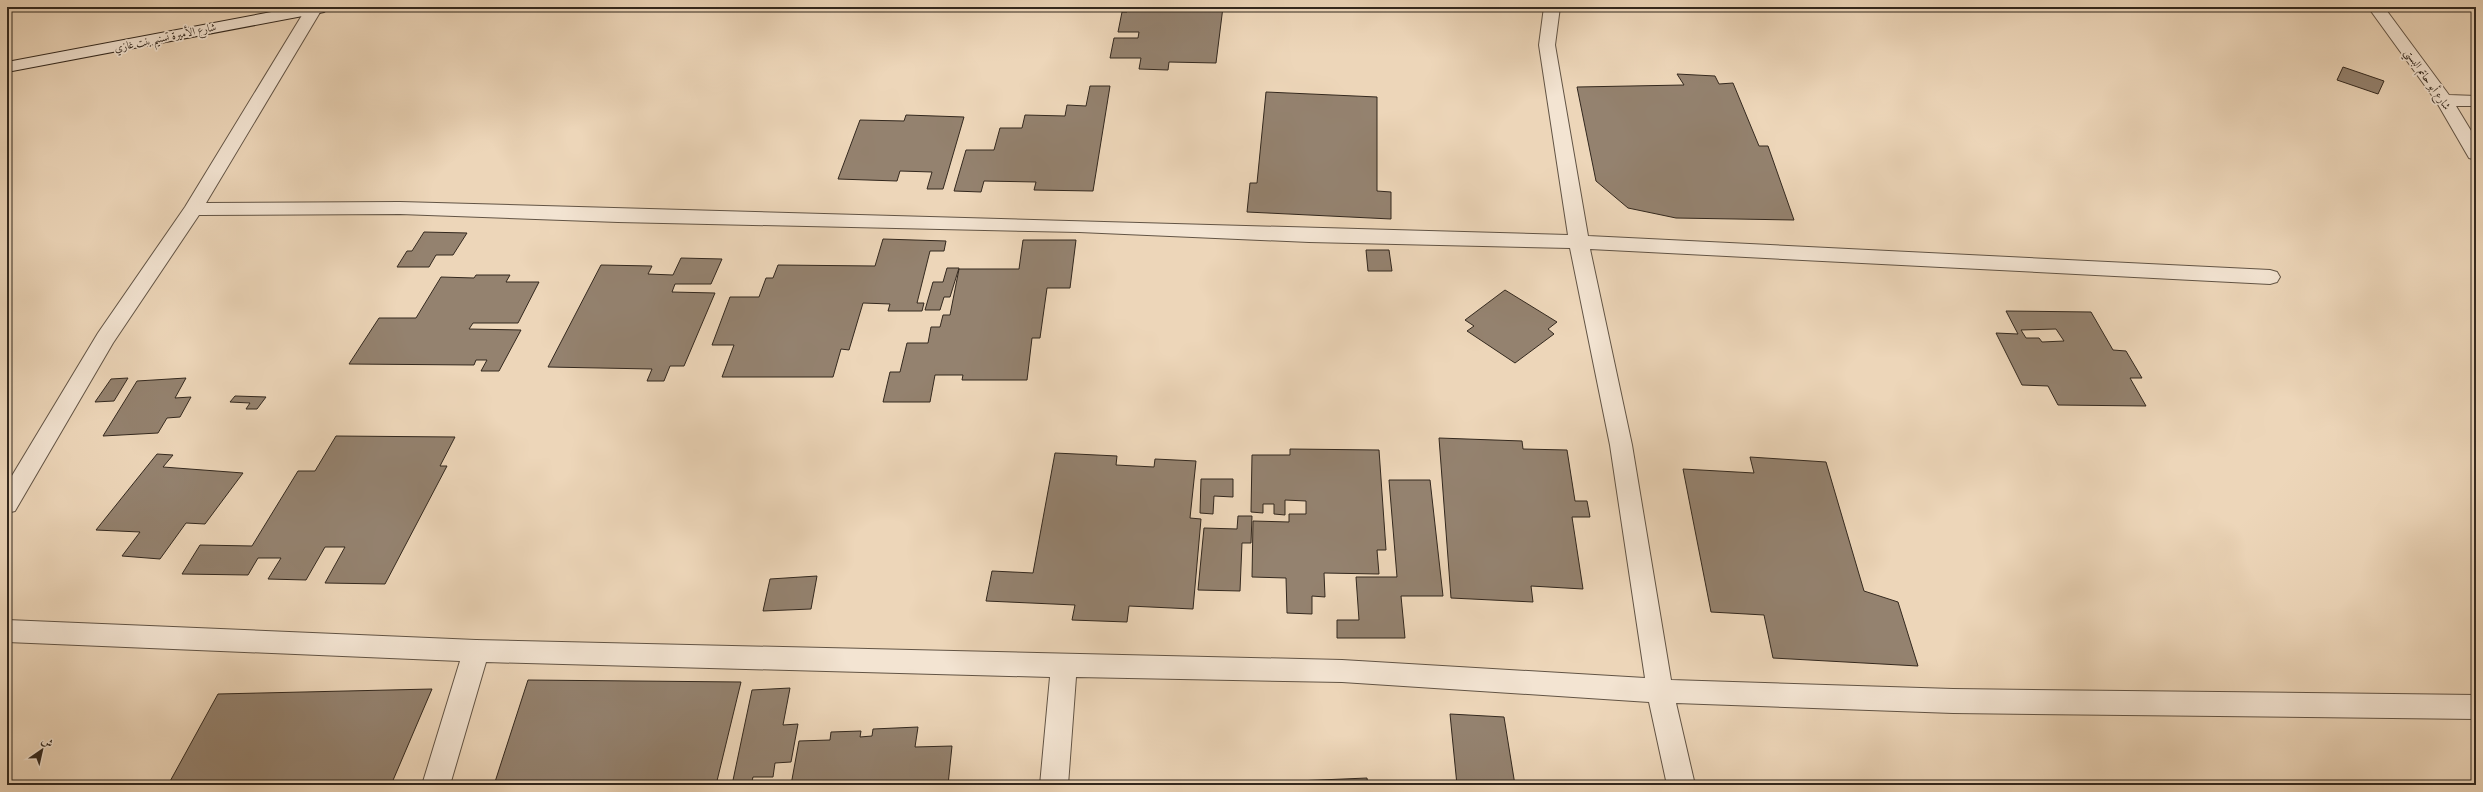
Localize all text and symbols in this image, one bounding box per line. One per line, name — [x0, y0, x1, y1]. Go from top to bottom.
street label: شارع الأميرة تسنيم بنت غازي — [113, 18, 218, 59]
street label: شارع أبو حاتم البستي — [2398, 45, 2455, 115]
north arrow — [22, 730, 62, 770]
text: ش — [39, 732, 57, 751]

